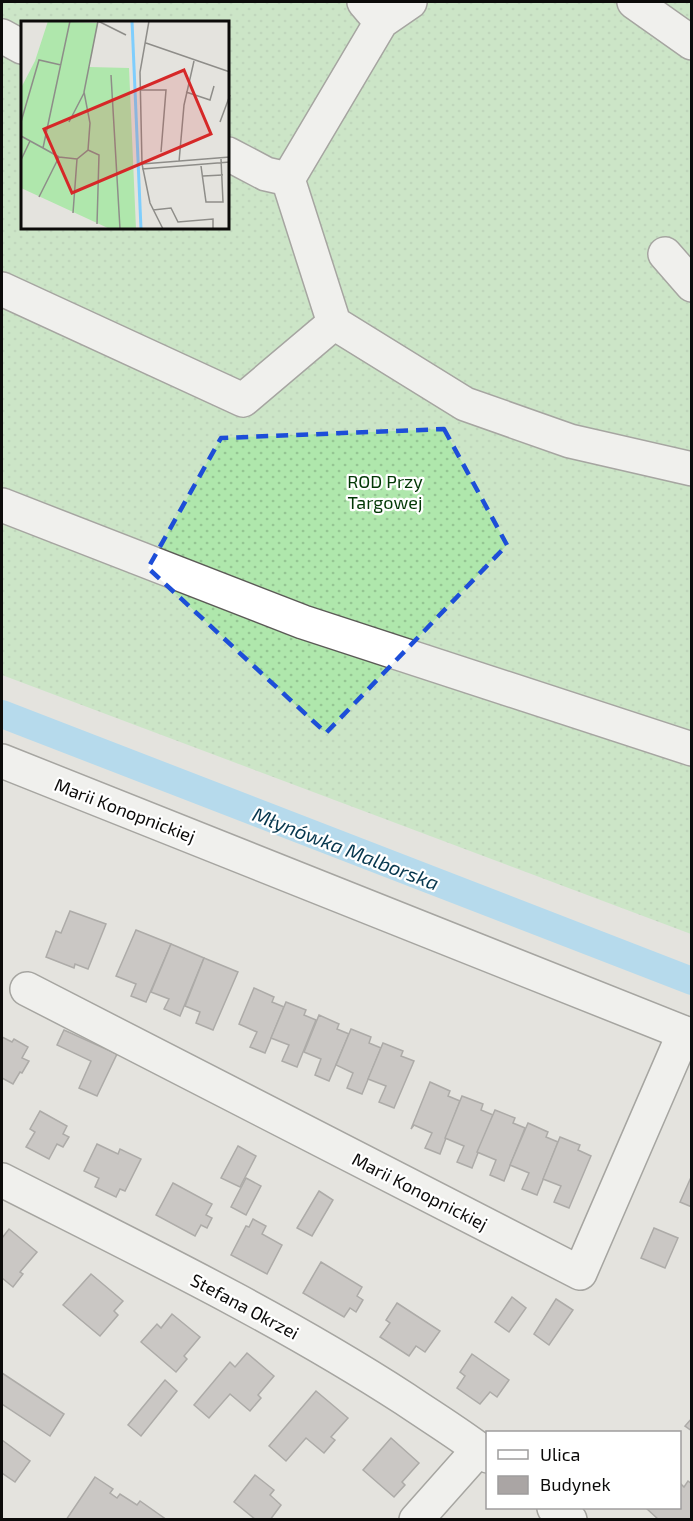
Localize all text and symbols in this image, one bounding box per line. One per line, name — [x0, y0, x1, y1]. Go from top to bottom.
inset map — [21, 21, 230, 230]
park label: ROD Przy Targowej — [347, 470, 423, 513]
street label: Marii Konopnickiej — [51, 773, 199, 847]
water label: Młynówka Malborska — [249, 801, 442, 896]
street label: Marii Konopnickiej — [349, 1147, 491, 1235]
street label: Stefana Okrzei — [187, 1268, 303, 1344]
legend — [486, 1431, 681, 1509]
text: Ulica — [540, 1443, 580, 1465]
text: Budynek — [540, 1473, 611, 1495]

